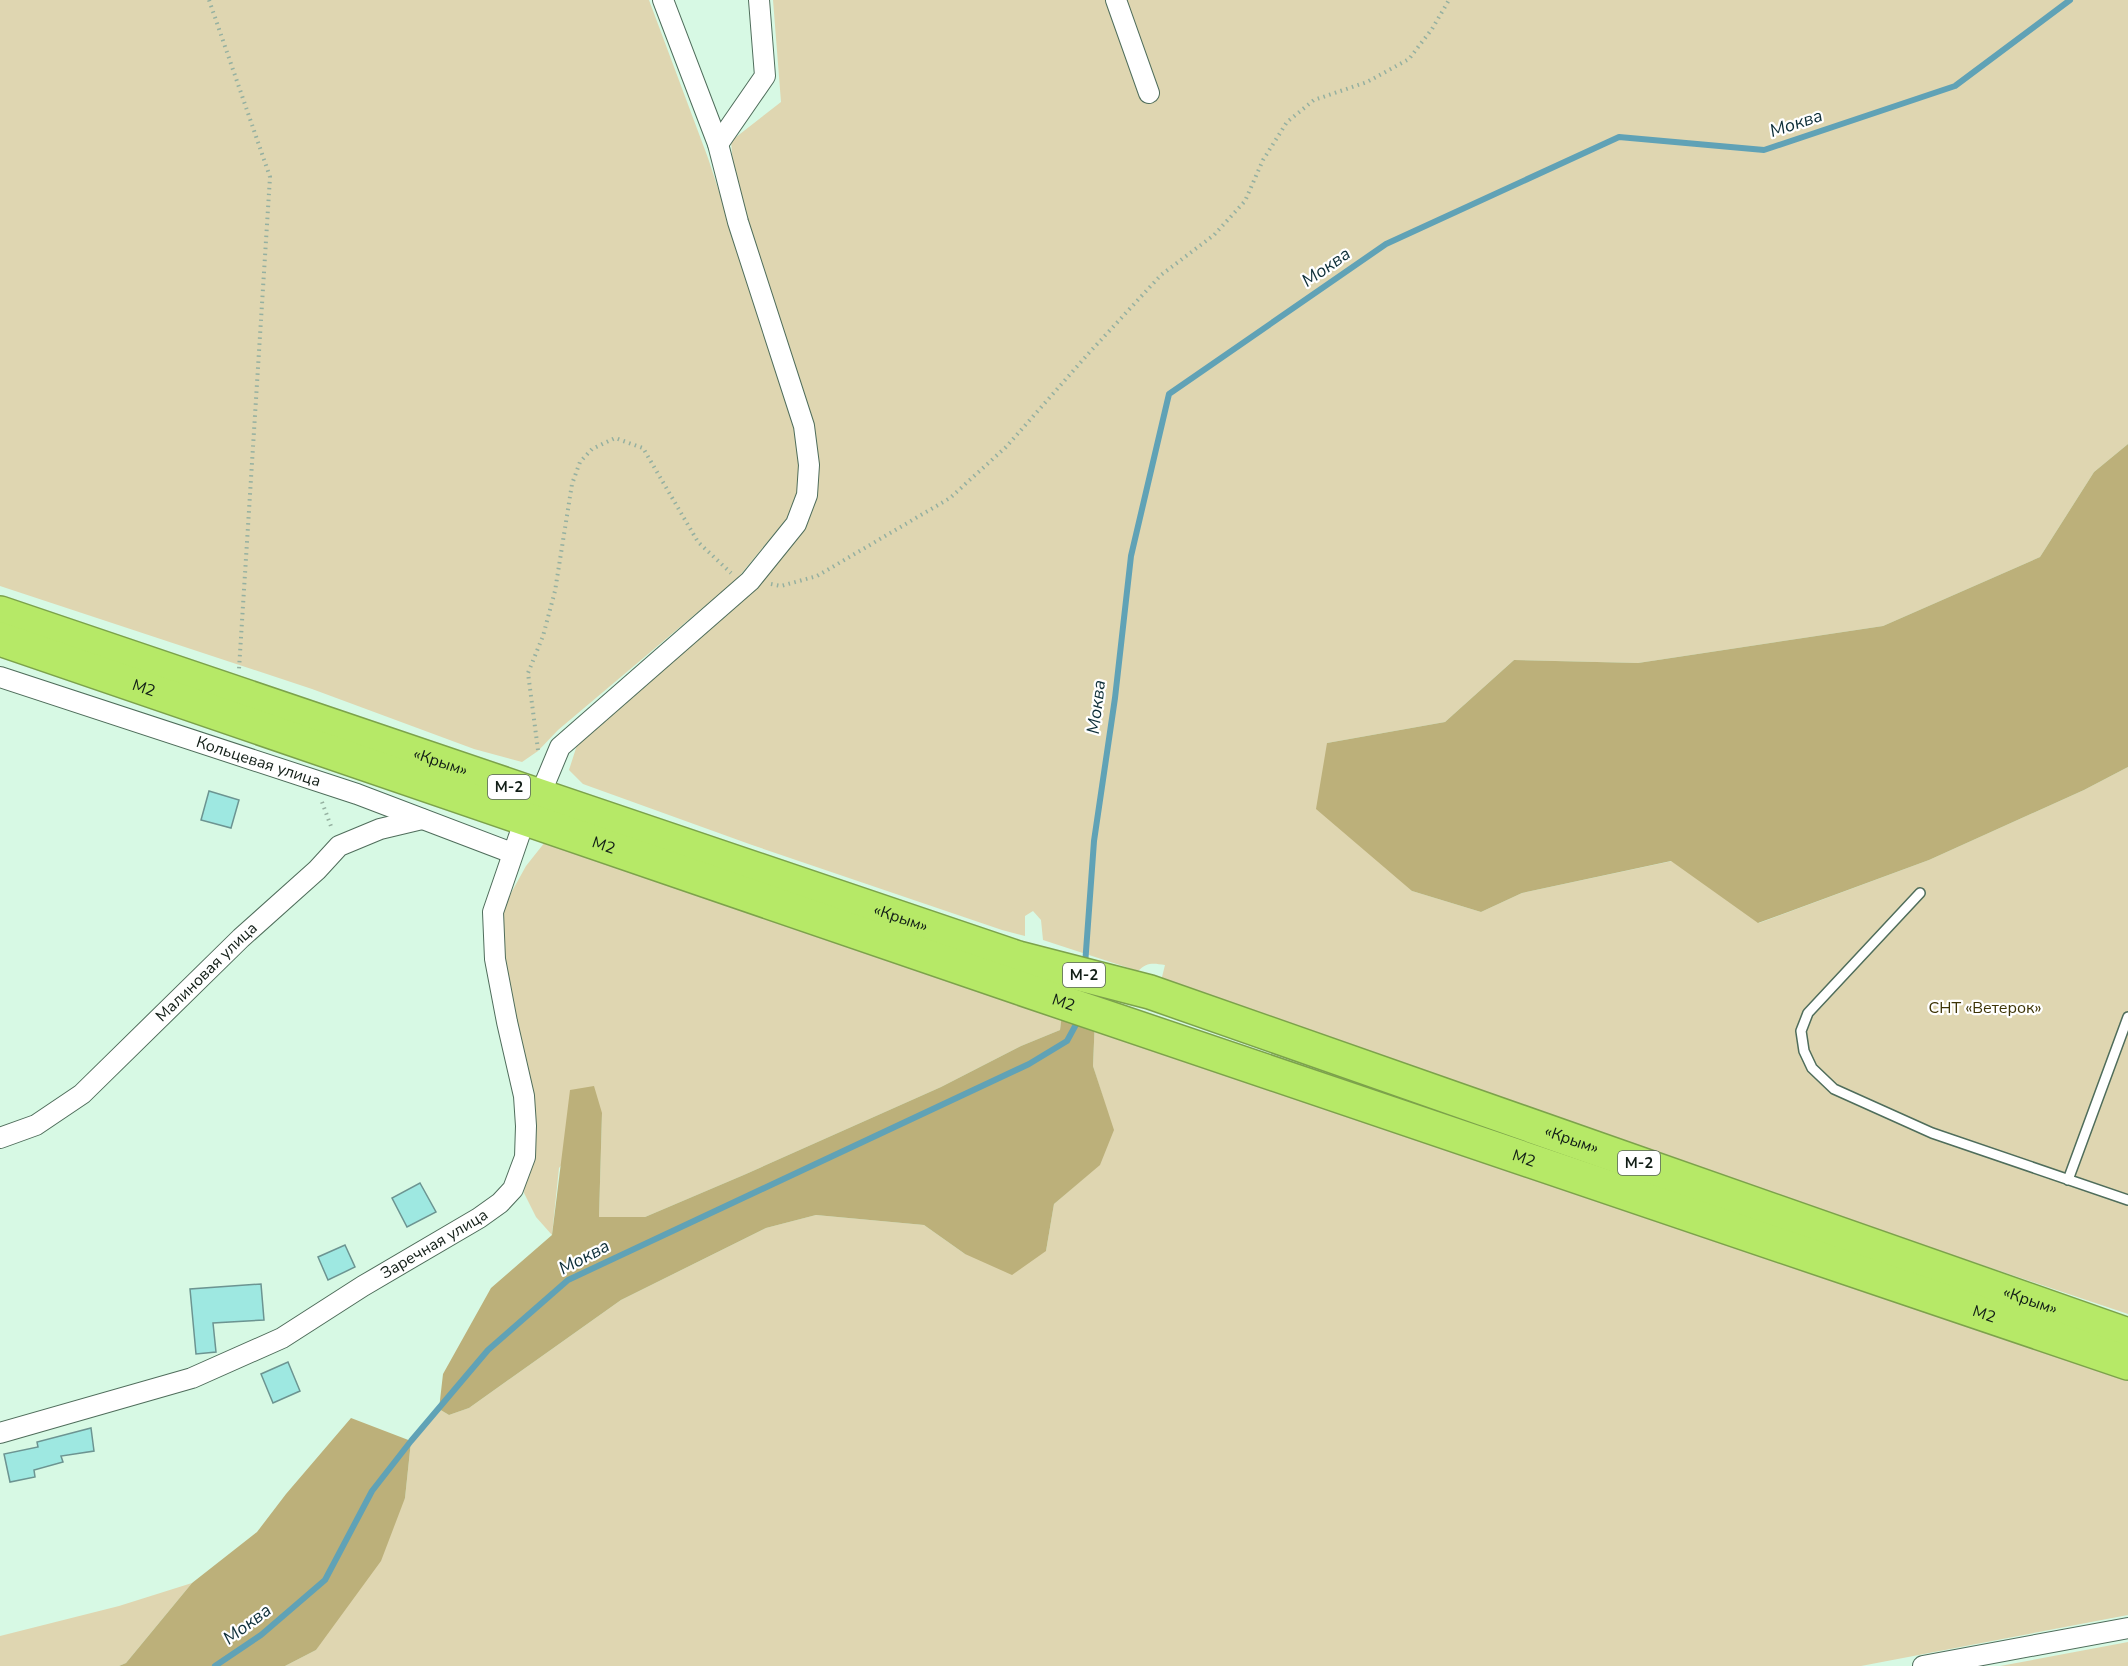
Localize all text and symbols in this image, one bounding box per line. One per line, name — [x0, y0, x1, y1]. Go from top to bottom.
water label: Моква — [1766, 103, 1826, 143]
water label: Моква — [1297, 242, 1355, 292]
street label: М2 — [129, 674, 158, 702]
water label: Моква — [1081, 678, 1111, 736]
street label: Кольцевая улица — [193, 731, 324, 792]
street label: «Крым» — [410, 743, 471, 782]
road number: М-2 — [488, 775, 530, 799]
street label: М2 — [589, 831, 618, 860]
street label: «Крым» — [871, 899, 931, 938]
street label: Малиновая улица — [151, 917, 262, 1027]
road number: М-2 — [1063, 963, 1105, 987]
street label: М2 — [1049, 989, 1078, 1017]
park label: СНТ «Ветерок» — [1929, 997, 2042, 1019]
street label: «Крым» — [1542, 1120, 1602, 1160]
street label: М2 — [1509, 1144, 1538, 1173]
road number: М-2 — [1618, 1151, 1660, 1175]
street label: Заречная улица — [376, 1204, 493, 1284]
water label: Моква — [554, 1234, 614, 1280]
street label: «Крым» — [2000, 1281, 2060, 1320]
street label: М2 — [1970, 1300, 1999, 1328]
water label: Моква — [218, 1598, 276, 1650]

